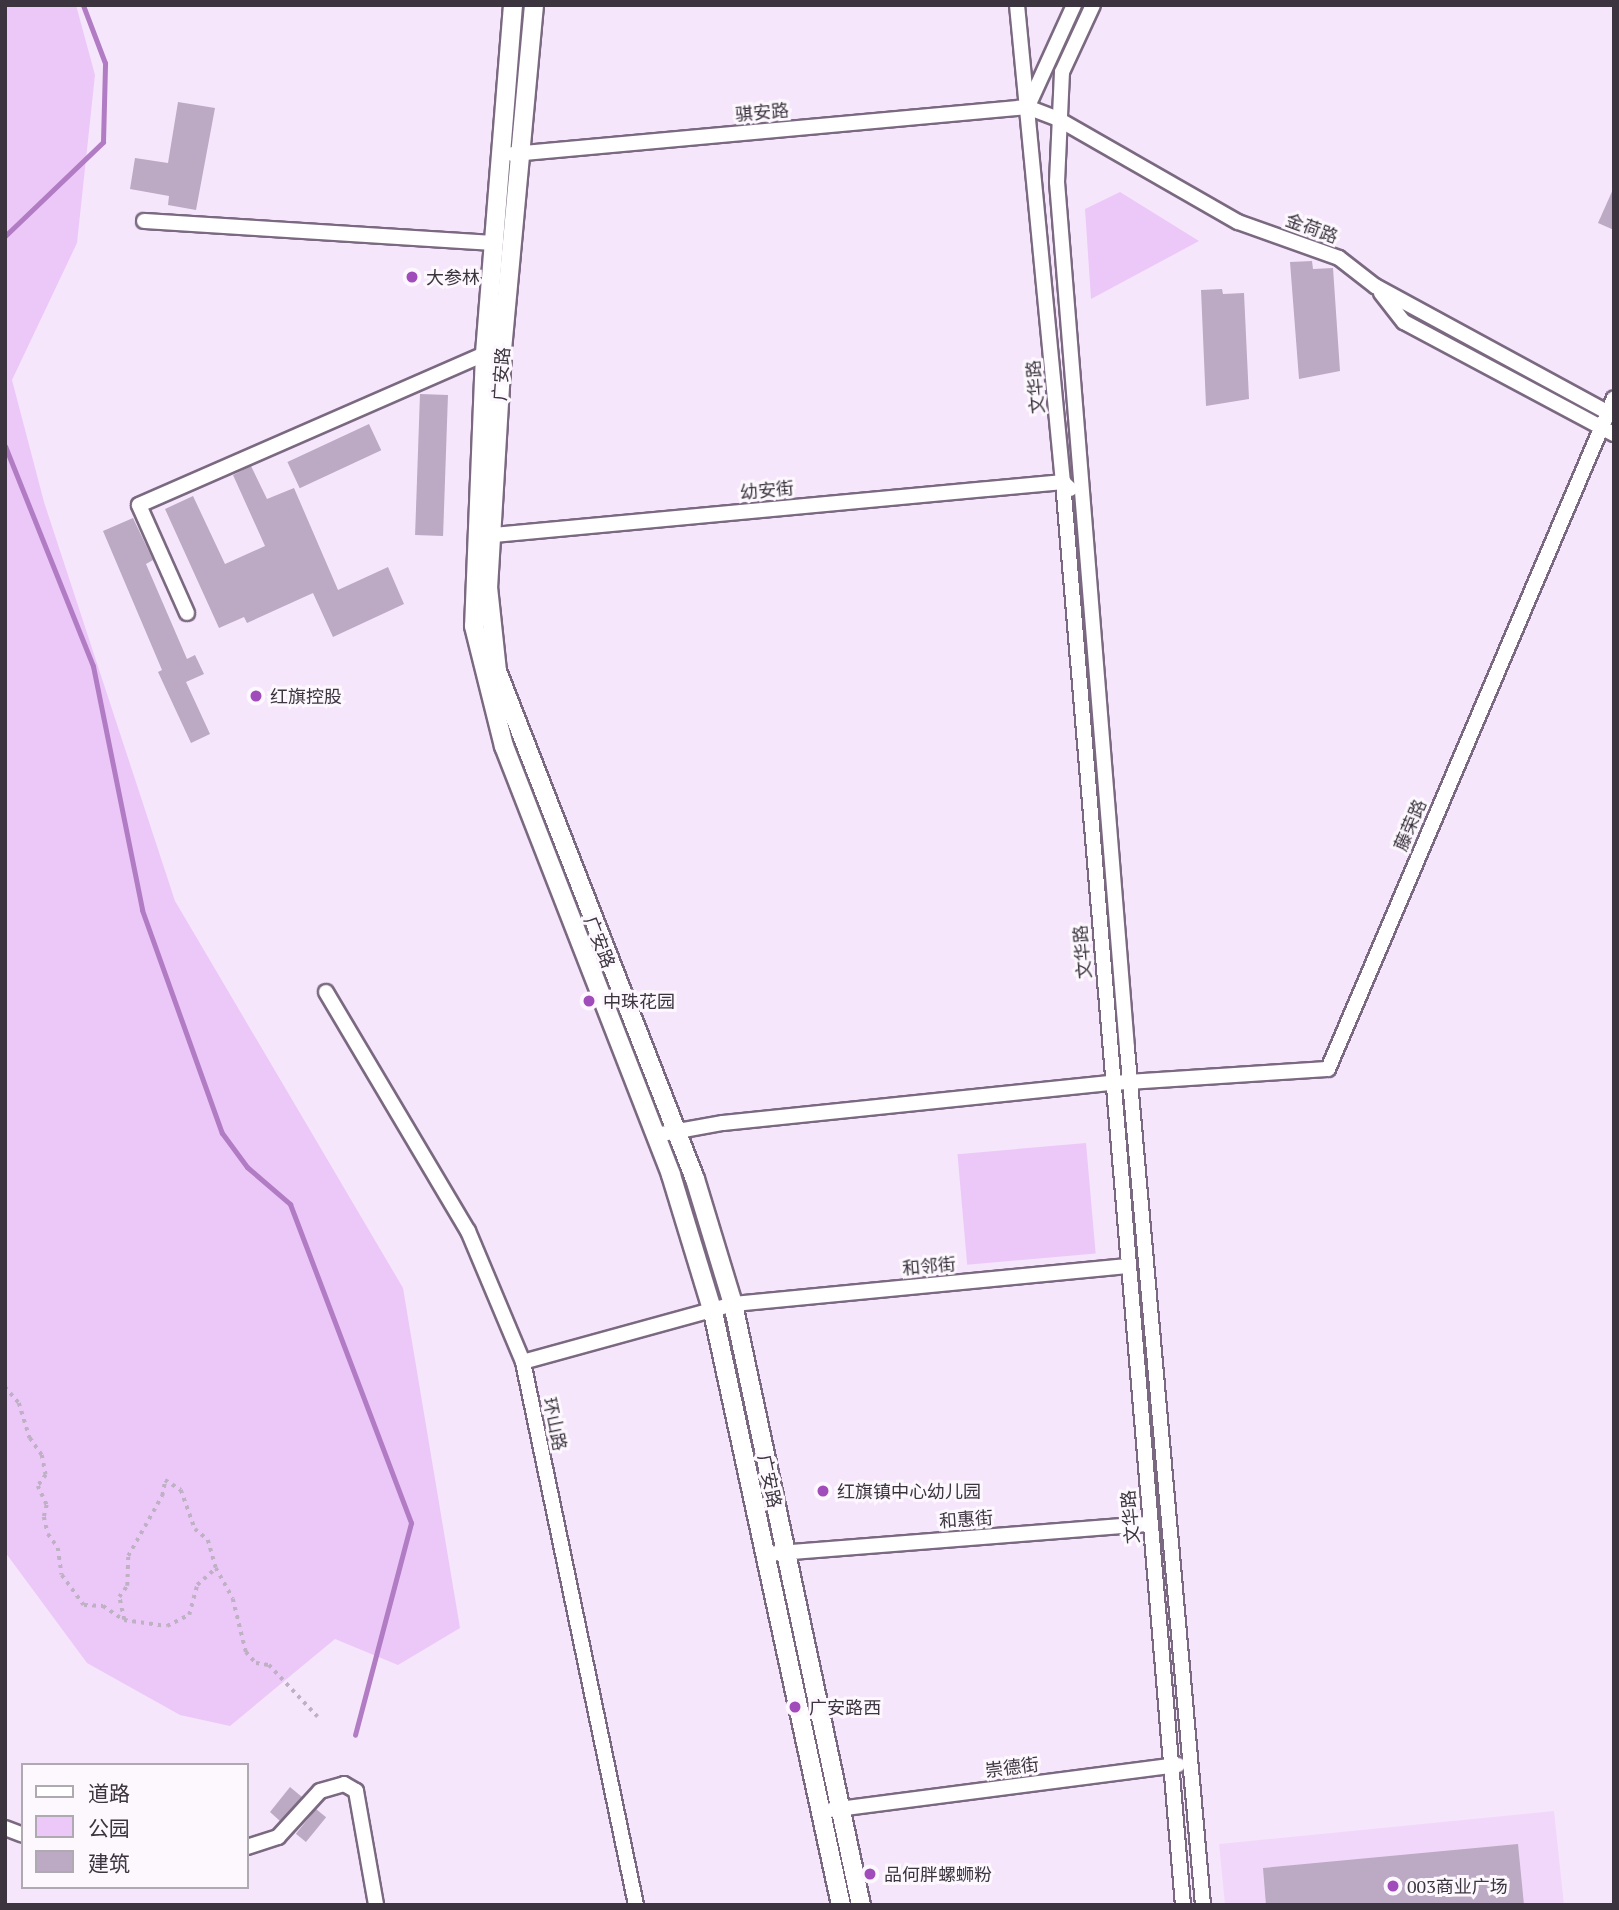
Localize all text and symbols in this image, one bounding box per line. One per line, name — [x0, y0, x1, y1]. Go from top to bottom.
street label: 骐安路 — [734, 99, 790, 125]
street label: 金荷路 — [1283, 209, 1341, 247]
place label: 大参林 — [426, 266, 480, 288]
marker: 大参林 — [404, 269, 420, 285]
street label: 广安路 — [488, 346, 514, 402]
street label: 文华路 — [1022, 359, 1048, 415]
street label: 幼安街 — [739, 477, 795, 503]
place label: 红旗控股 — [270, 685, 342, 707]
marker: 红旗控股 — [248, 688, 264, 704]
street label: 藤荣路 — [1390, 796, 1430, 854]
street label: 广安路 — [580, 913, 620, 971]
street label: 文华路 — [1069, 924, 1095, 980]
place label: 中珠花园 — [603, 990, 675, 1012]
marker: 中珠花园 — [581, 993, 597, 1009]
street label: 和邻街 — [901, 1253, 957, 1279]
street label: 环山路 — [539, 1395, 571, 1453]
street label: 广安路 — [754, 1452, 786, 1510]
place label: 红旗镇中心幼儿园 — [837, 1480, 981, 1502]
marker: 红旗镇中心幼儿园 — [815, 1483, 831, 1499]
street label: 文华路 — [1117, 1489, 1143, 1545]
street label: 和惠街 — [938, 1506, 994, 1532]
place label: 广安路西 — [809, 1696, 881, 1718]
marker: 广安路西 — [787, 1699, 803, 1715]
street label: 崇德街 — [984, 1753, 1040, 1781]
legend — [21, 1763, 248, 1889]
text: 道路 — [88, 1779, 130, 1807]
text: 公园 — [88, 1814, 130, 1842]
text: 建筑 — [88, 1849, 130, 1877]
place label: 品何胖螺蛳粉 — [884, 1863, 992, 1885]
marker: 品何胖螺蛳粉 — [862, 1866, 878, 1882]
place label: 003商业广场 — [1407, 1875, 1508, 1897]
marker: 003商业广场 — [1385, 1878, 1401, 1894]

